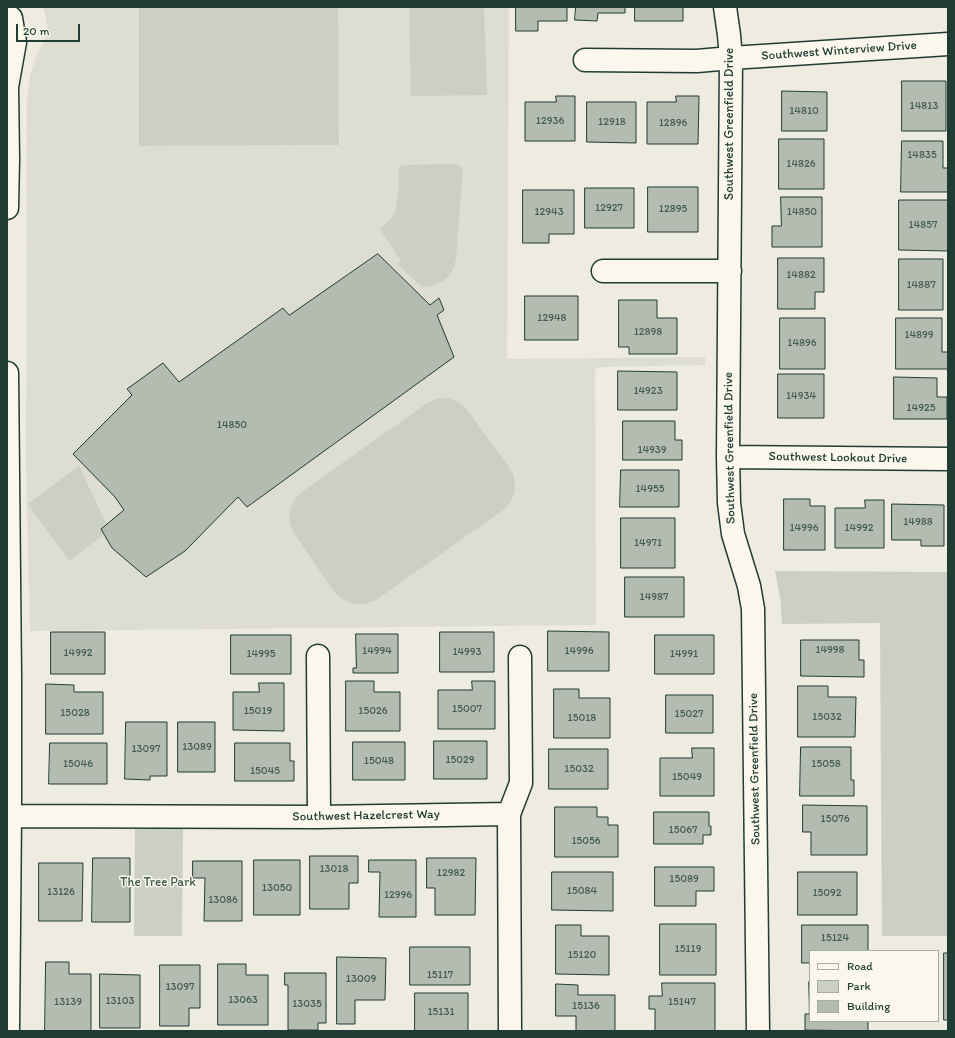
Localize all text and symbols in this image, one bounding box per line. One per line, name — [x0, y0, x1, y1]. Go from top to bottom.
scale bar — [18, 16, 82, 42]
text: 20 m — [23, 24, 50, 38]
street label: Southwest Winterview Drive — [761, 38, 917, 64]
street label: Southwest Greenfield Drive — [722, 48, 738, 200]
house number: 14813 — [910, 99, 938, 113]
house number: 14810 — [789, 104, 819, 118]
house number: 12936 — [536, 114, 564, 128]
house number: 12918 — [598, 115, 626, 129]
house number: 12896 — [659, 116, 687, 130]
house number: 14835 — [907, 148, 937, 162]
house number: 14826 — [786, 157, 816, 171]
house number: 12927 — [595, 201, 623, 215]
house number: 12895 — [659, 202, 687, 216]
house number: 12943 — [534, 205, 564, 219]
house number: 14850 — [787, 205, 817, 219]
house number: 14857 — [909, 218, 937, 232]
house number: 14882 — [786, 268, 816, 282]
house number: 14887 — [906, 278, 936, 292]
house number: 12948 — [537, 311, 567, 325]
house number: 12898 — [634, 325, 662, 339]
house number: 14899 — [904, 328, 934, 342]
house number: 14896 — [787, 336, 817, 350]
street label: Southwest Greenfield Drive — [721, 372, 739, 524]
house number: 14923 — [633, 384, 663, 398]
house number: 14934 — [786, 389, 816, 403]
house number: 14925 — [906, 401, 936, 415]
house number: 14850 — [217, 418, 247, 432]
house number: 14939 — [637, 443, 667, 457]
street label: Southwest Lookout Drive — [769, 449, 907, 467]
house number: 14955 — [635, 482, 665, 496]
house number: 14988 — [903, 515, 933, 529]
house number: 14996 — [789, 521, 819, 535]
house number: 14992 — [844, 521, 874, 535]
house number: 14971 — [634, 536, 662, 550]
house number: 14987 — [640, 590, 668, 604]
house number: 14998 — [815, 643, 845, 657]
house number: 14994 — [362, 644, 392, 658]
house number: 14996 — [564, 644, 594, 658]
house number: 14993 — [452, 645, 482, 659]
house number: 14992 — [63, 646, 93, 660]
house number: 14995 — [247, 647, 275, 661]
house number: 14991 — [670, 647, 698, 661]
street label: Southwest Greenfield Drive — [746, 693, 764, 845]
house number: 15007 — [452, 702, 482, 716]
house number: 15019 — [244, 704, 272, 718]
house number: 15026 — [358, 704, 388, 718]
house number: 15028 — [60, 706, 90, 720]
house number: 15027 — [675, 707, 703, 721]
house number: 15032 — [812, 710, 842, 724]
house number: 15018 — [568, 711, 596, 725]
house number: 13089 — [182, 740, 212, 754]
house number: 13097 — [131, 742, 161, 756]
house number: 15029 — [445, 753, 475, 767]
house number: 15048 — [364, 754, 394, 768]
house number: 15046 — [63, 757, 93, 771]
house number: 15058 — [811, 757, 841, 771]
house number: 15032 — [564, 762, 594, 776]
house number: 15045 — [250, 764, 280, 778]
house number: 15049 — [672, 770, 702, 784]
street label: Southwest Hazelcrest Way — [292, 807, 440, 825]
house number: 15076 — [821, 812, 849, 826]
house number: 15067 — [669, 823, 697, 837]
house number: 15056 — [571, 834, 601, 848]
house number: 13018 — [319, 862, 349, 876]
house number: 12982 — [437, 866, 465, 880]
house number: 15089 — [669, 872, 699, 886]
park label: The Tree Park — [120, 875, 196, 891]
house number: 13050 — [262, 881, 292, 895]
house number: 15084 — [567, 884, 597, 898]
house number: 13126 — [47, 885, 75, 899]
house number: 15092 — [812, 886, 842, 900]
house number: 12996 — [384, 888, 412, 902]
house number: 13086 — [208, 893, 238, 907]
house number: 15124 — [821, 931, 849, 945]
house number: 15119 — [675, 942, 701, 956]
house number: 15120 — [568, 948, 596, 962]
legend — [809, 950, 939, 1022]
text: Road — [847, 959, 873, 973]
house number: 15117 — [427, 968, 453, 982]
house number: 13009 — [346, 972, 376, 986]
text: Park — [847, 979, 871, 993]
house number: 13097 — [165, 980, 195, 994]
house number: 13063 — [228, 993, 258, 1007]
house number: 13103 — [106, 994, 134, 1008]
house number: 13139 — [54, 995, 82, 1009]
house number: 15147 — [668, 995, 696, 1009]
house number: 13035 — [292, 997, 322, 1011]
house number: 15136 — [572, 999, 600, 1013]
text: Building — [847, 999, 890, 1013]
house number: 15131 — [427, 1005, 455, 1019]

